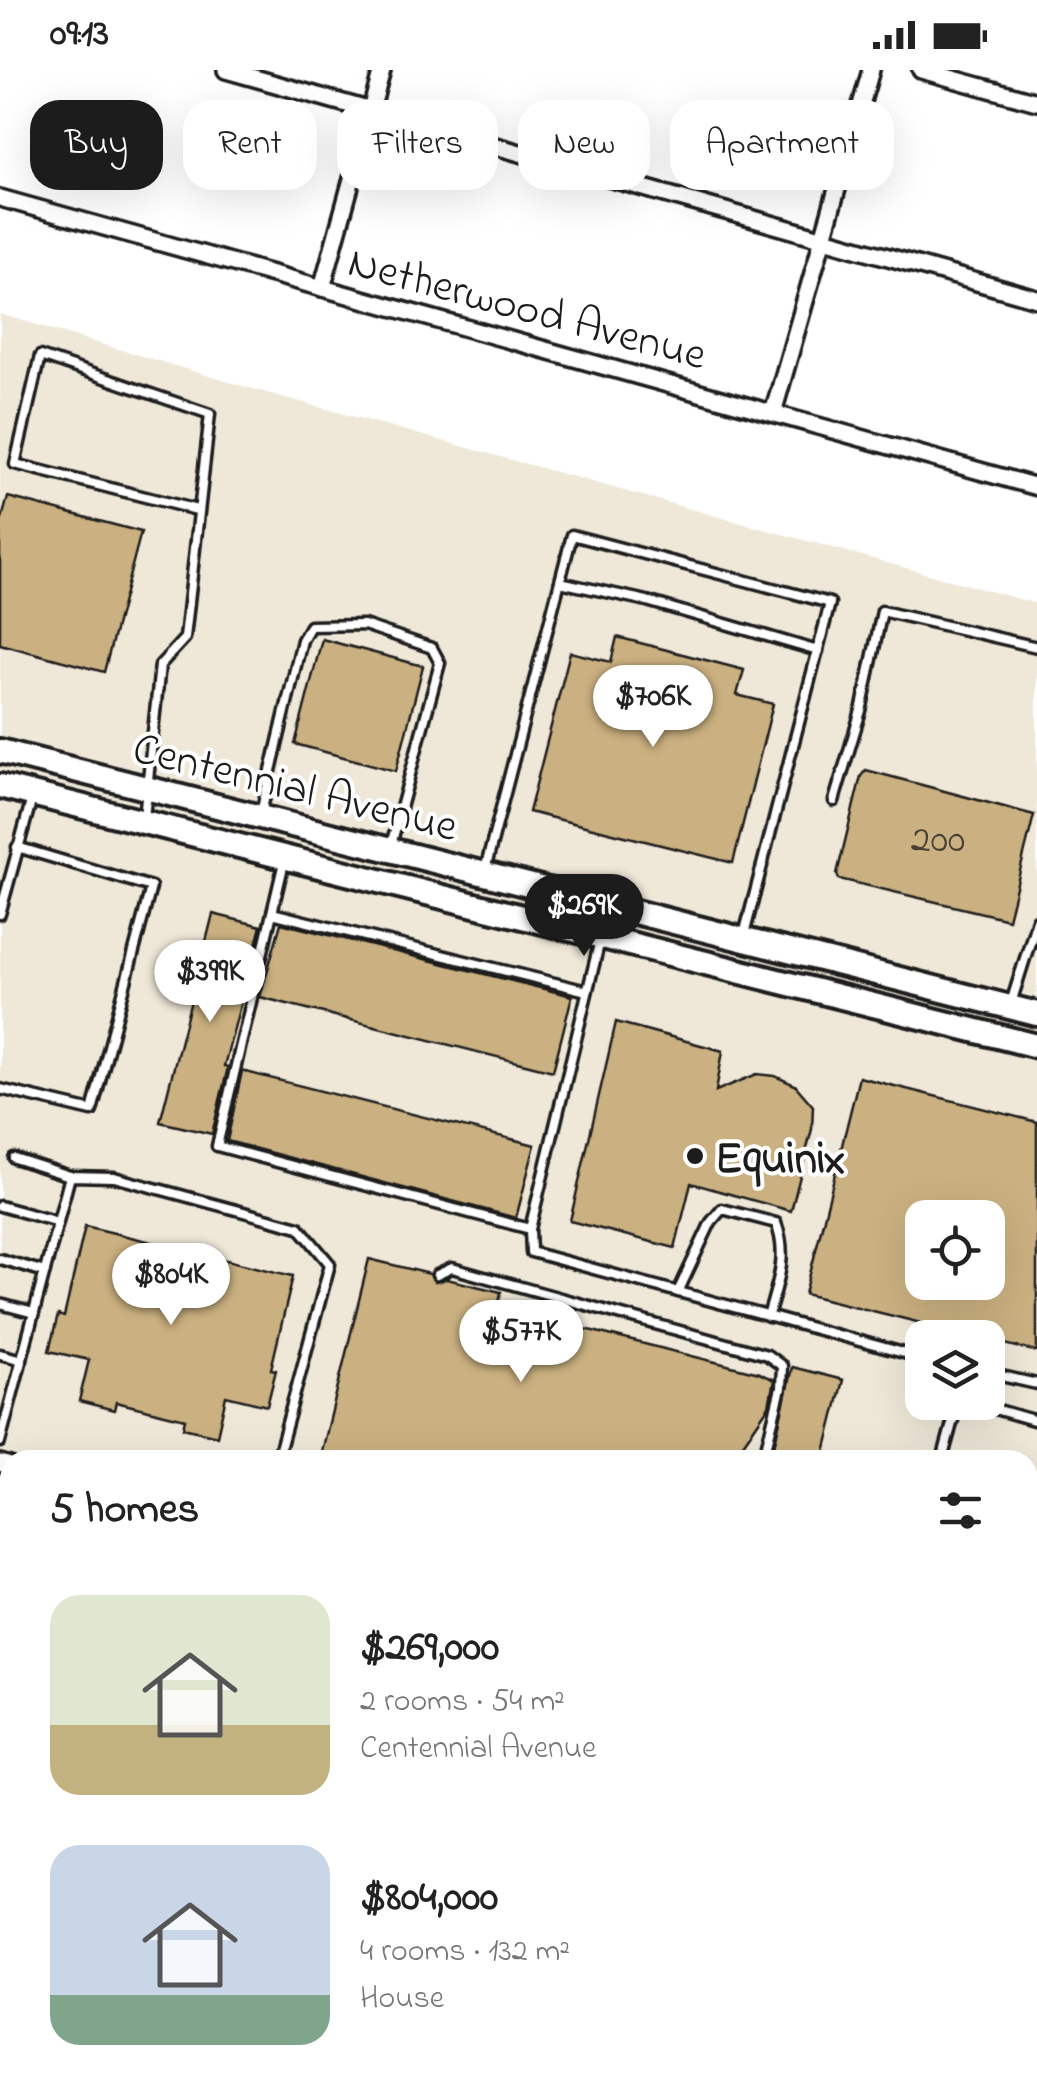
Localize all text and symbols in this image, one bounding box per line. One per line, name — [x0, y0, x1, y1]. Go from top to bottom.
text: 09:13 — [50, 7, 109, 63]
chip: Buy — [30, 100, 163, 190]
chip: Rent — [183, 100, 317, 190]
chip: Filters — [337, 100, 498, 190]
chip: New — [518, 100, 650, 190]
chip: Apartment — [670, 100, 894, 190]
street label: Netherwood Avenue — [340, 231, 714, 391]
pin: $706K — [583, 665, 723, 750]
text: $706K — [615, 674, 691, 721]
street label: Centennial Avenue — [126, 718, 465, 862]
house number: 200 — [911, 812, 965, 871]
pin: $269K — [514, 874, 654, 959]
text: $269K — [547, 883, 621, 930]
pin: $399K — [140, 940, 280, 1025]
text: $399K — [176, 949, 244, 996]
place label: Equinix — [715, 1128, 845, 1194]
marker: Equinix — [684, 1145, 706, 1167]
map controls — [905, 1200, 1005, 1420]
button: locate — [905, 1200, 1005, 1300]
pin: $804K — [101, 1243, 241, 1328]
text: $804K — [134, 1252, 208, 1299]
pin: $577K — [451, 1300, 591, 1385]
text: $577K — [481, 1309, 561, 1356]
button: layers — [905, 1320, 1005, 1420]
text: 5 homes — [50, 1480, 199, 1541]
icon: filters — [933, 1483, 988, 1538]
text: $269,000 — [360, 1618, 499, 1679]
icon: home — [130, 1635, 250, 1755]
text: 2 rooms · 54 m² — [360, 1679, 565, 1726]
text: Centennial Avenue — [360, 1726, 596, 1773]
text: $804,000 — [360, 1868, 498, 1929]
icon: home — [130, 1885, 250, 2005]
text: 4 rooms · 132 m² — [360, 1929, 570, 1976]
text: House — [360, 1976, 444, 2023]

